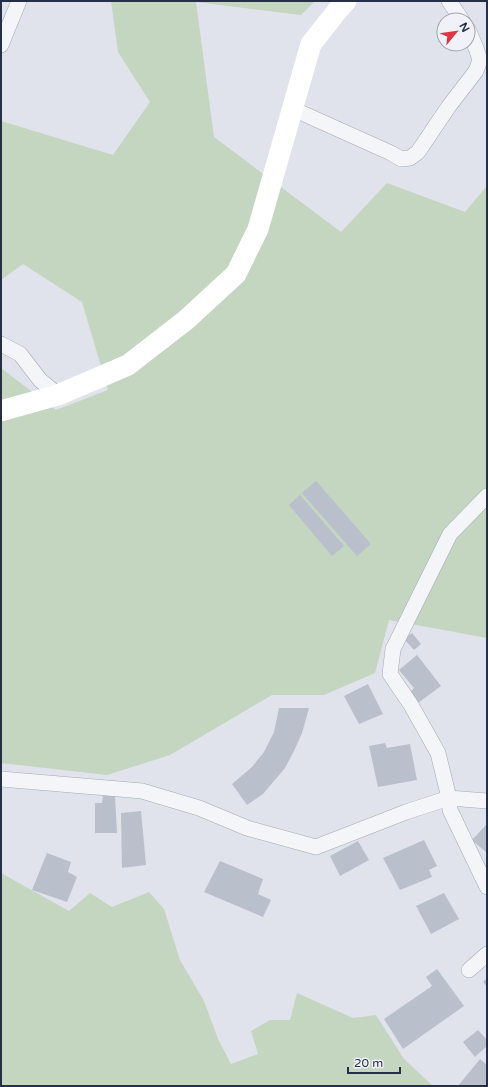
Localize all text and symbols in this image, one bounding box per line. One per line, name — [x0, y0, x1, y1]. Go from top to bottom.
north arrow — [436, 12, 476, 52]
text: N — [456, 20, 472, 34]
scale bar — [348, 1049, 400, 1075]
text: 20 m — [354, 1056, 383, 1070]

